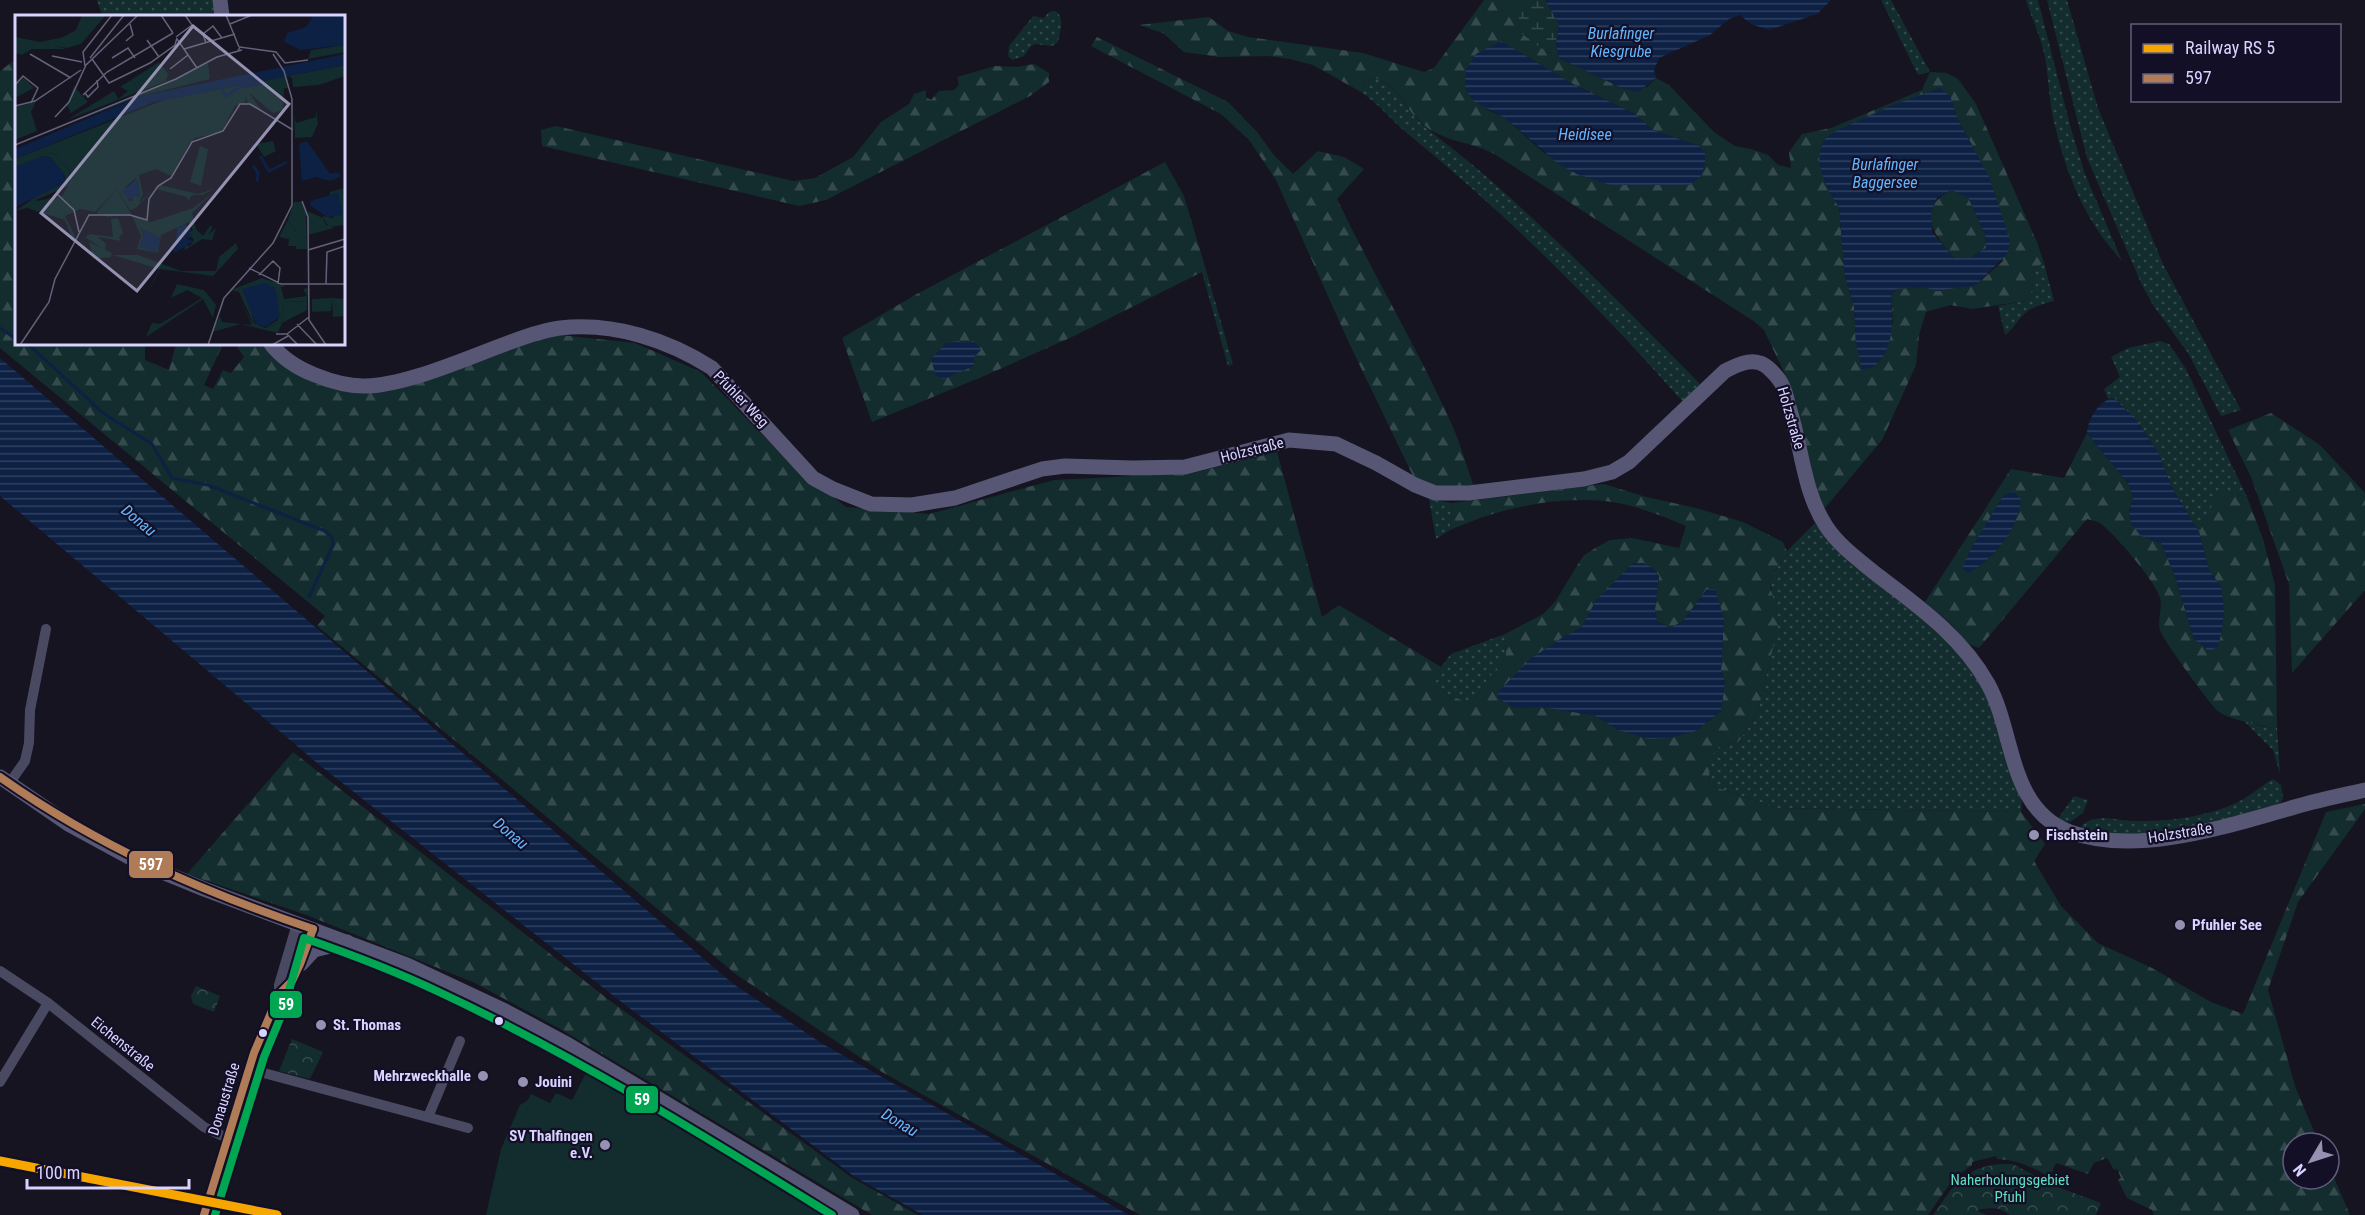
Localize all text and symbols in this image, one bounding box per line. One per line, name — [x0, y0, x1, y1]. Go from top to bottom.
inset map — [15, 15, 345, 345]
water label: Burlafinger Kiesgrube — [1588, 24, 1656, 61]
legend — [2131, 24, 2341, 102]
text: Railway RS 5 — [2185, 37, 2275, 58]
text: 597 — [2185, 67, 2212, 88]
water label: Heidisee — [1558, 125, 1612, 144]
water label: Burlafinger Baggersee — [1852, 155, 1920, 192]
street label: Pfuhler Weg — [710, 367, 772, 431]
street label: Holzstraße — [1773, 385, 1809, 451]
street label: Holzstraße — [1219, 433, 1285, 467]
water label: Donau — [118, 501, 160, 541]
water label: Donau — [490, 814, 532, 854]
street label: Holzstraße — [2147, 819, 2213, 847]
place label: Fischstein — [2046, 826, 2108, 844]
marker: Fischstein — [2027, 828, 2041, 842]
line badge: 597 — [128, 850, 174, 879]
text: 597 — [139, 855, 163, 874]
place label: Pfuhler See — [2192, 916, 2262, 934]
marker: Pfuhler See — [2173, 918, 2187, 932]
line badge: 59 — [269, 990, 303, 1019]
text: 59 — [278, 995, 294, 1014]
street label: Eichenstraße — [87, 1013, 159, 1075]
unlabelled marker — [493, 1015, 505, 1027]
place label: St. Thomas — [333, 1016, 401, 1034]
marker: St. Thomas — [314, 1018, 328, 1032]
unlabelled marker — [257, 1027, 269, 1039]
street label: Donaustraße — [204, 1060, 244, 1138]
place label: Mehrzweckhalle — [373, 1067, 471, 1085]
marker: Mehrzweckhalle — [476, 1069, 490, 1083]
place label: Jouini — [535, 1073, 572, 1091]
marker: Jouini — [516, 1075, 530, 1089]
line badge: 59 — [625, 1085, 659, 1114]
text: 59 — [634, 1090, 650, 1109]
water label: Donau — [878, 1104, 922, 1141]
place label: SV Thalfingen e.V. — [509, 1127, 593, 1162]
north arrow — [2281, 1131, 2341, 1191]
marker: SV Thalfingen e.V. — [598, 1138, 612, 1152]
scale bar — [27, 1152, 189, 1190]
text: N — [2289, 1160, 2310, 1180]
text: 100 m — [36, 1162, 80, 1183]
park label: Naherholungsgebiet Pfuhl — [1950, 1171, 2070, 1206]

